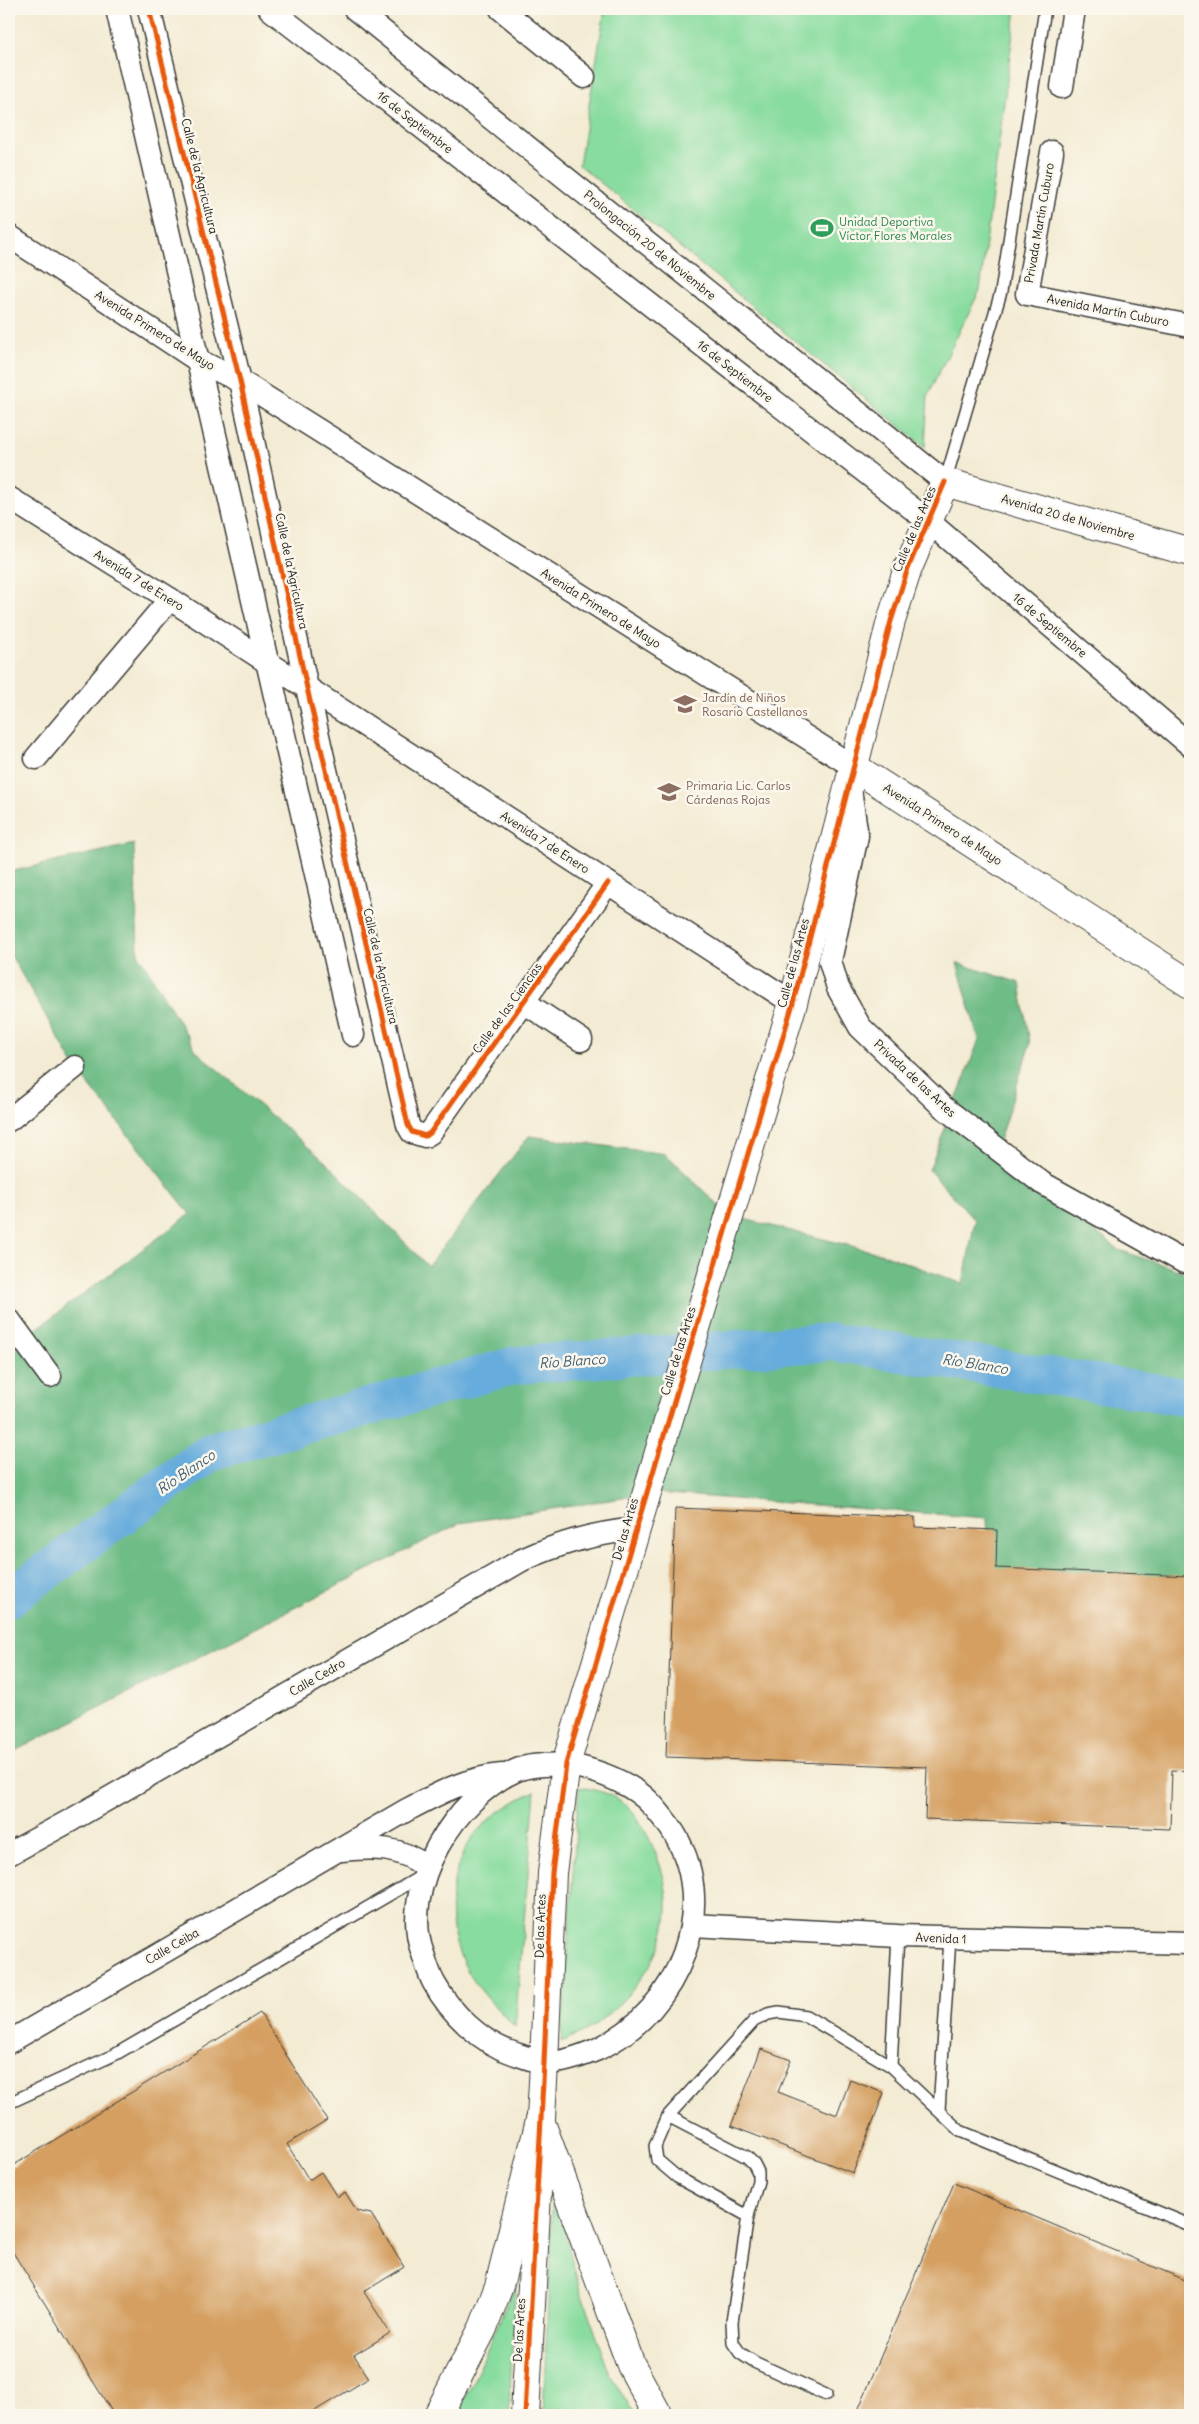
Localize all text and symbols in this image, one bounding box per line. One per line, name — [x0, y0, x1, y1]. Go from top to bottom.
street label: 16 de Septiembre — [374, 88, 456, 156]
street label: Calle de la Agricultura — [178, 117, 222, 235]
street label: Privada Martín Cuburo — [1021, 161, 1057, 284]
street label: Prolongación 20 de Noviembre — [581, 187, 719, 303]
place label: Unidad Deportiva Víctor Flores Morales — [839, 214, 952, 243]
sports icon: Unidad Deportiva Víctor Flores Morales — [809, 215, 835, 241]
street label: Avenida Primero de Mayo — [92, 287, 218, 373]
street label: Avenida Martín Cuburo — [1046, 291, 1171, 329]
street label: 16 de Septiembre — [694, 337, 776, 405]
street label: Calle de las Artes — [889, 484, 939, 574]
street label: Avenida 20 de Noviembre — [1000, 491, 1136, 543]
street label: Calle de la Agricultura — [272, 511, 312, 631]
street label: Avenida 7 de Enero — [91, 546, 187, 614]
street label: Avenida Primero de Mayo — [538, 565, 664, 651]
street label: 16 de Septiembre — [1010, 590, 1090, 660]
place label: Jardín de Niños Rosario Castellanos — [702, 690, 808, 719]
school or university icon: Jardín de Niños Rosario Castellanos — [672, 691, 698, 717]
place label: Primaria Lic. Carlos Cárdenas Rojas — [686, 778, 791, 807]
school or university icon: Primaria Lic. Carlos Cárdenas Rojas — [656, 779, 682, 805]
street label: Avenida Primero de Mayo — [881, 780, 1006, 868]
street label: Avenida 7 de Enero — [498, 808, 593, 877]
street label: Calle de la Agricultura — [360, 907, 402, 1026]
street label: Calle de las Artes — [774, 917, 812, 1009]
street label: Calle de las Ciencias — [469, 960, 545, 1056]
street label: Privada de las Artes — [871, 1036, 959, 1120]
street label: Calle de las Artes — [657, 1305, 699, 1397]
water label: Río Blanco — [538, 1350, 607, 1372]
water label: Río Blanco — [941, 1350, 1010, 1378]
water label: Río Blanco — [153, 1445, 220, 1498]
street label: De las Artes — [609, 1496, 641, 1562]
street label: Calle Cedro — [286, 1655, 348, 1699]
street label: De las Artes — [531, 1894, 549, 1958]
street label: Calle Ceiba — [142, 1925, 202, 1967]
street label: Avenida 1 — [915, 1930, 967, 1946]
street label: De las Artes — [510, 2298, 528, 2362]

